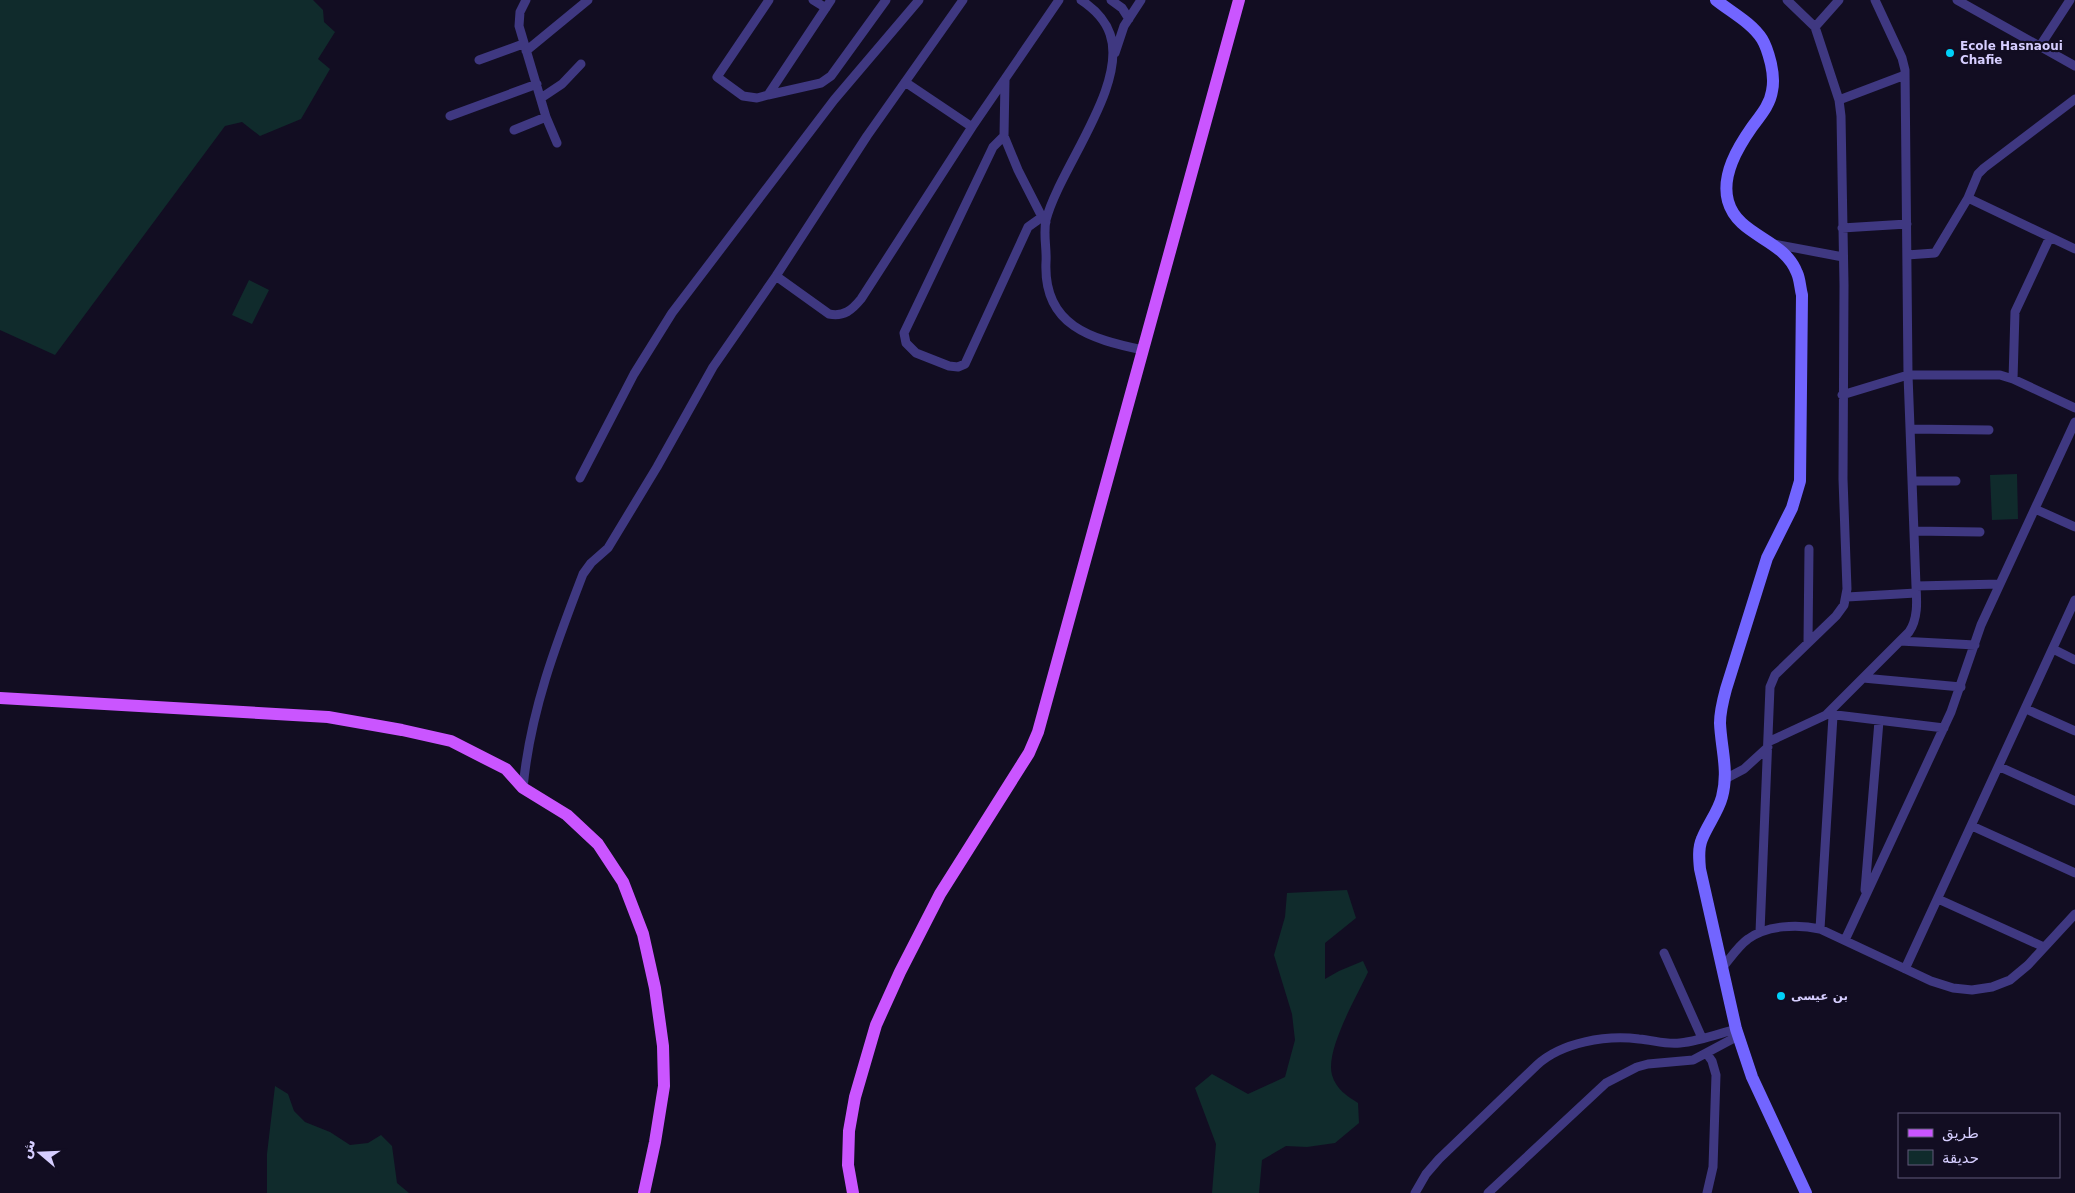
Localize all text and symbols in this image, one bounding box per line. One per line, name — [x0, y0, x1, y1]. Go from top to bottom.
place label: Ecole Hasnaoui Chafie — [1960, 39, 2063, 67]
marker: Ecole Hasnaoui Chafie — [1944, 47, 1956, 59]
place label: بن عيسى — [1791, 989, 1848, 1003]
marker: بن عيسى — [1775, 990, 1787, 1002]
legend — [1898, 1113, 2060, 1178]
text: طريق — [1942, 1124, 1979, 1142]
north arrow — [15, 1128, 65, 1178]
text: ش — [17, 1137, 38, 1161]
text: حديقة — [1942, 1149, 1979, 1167]

